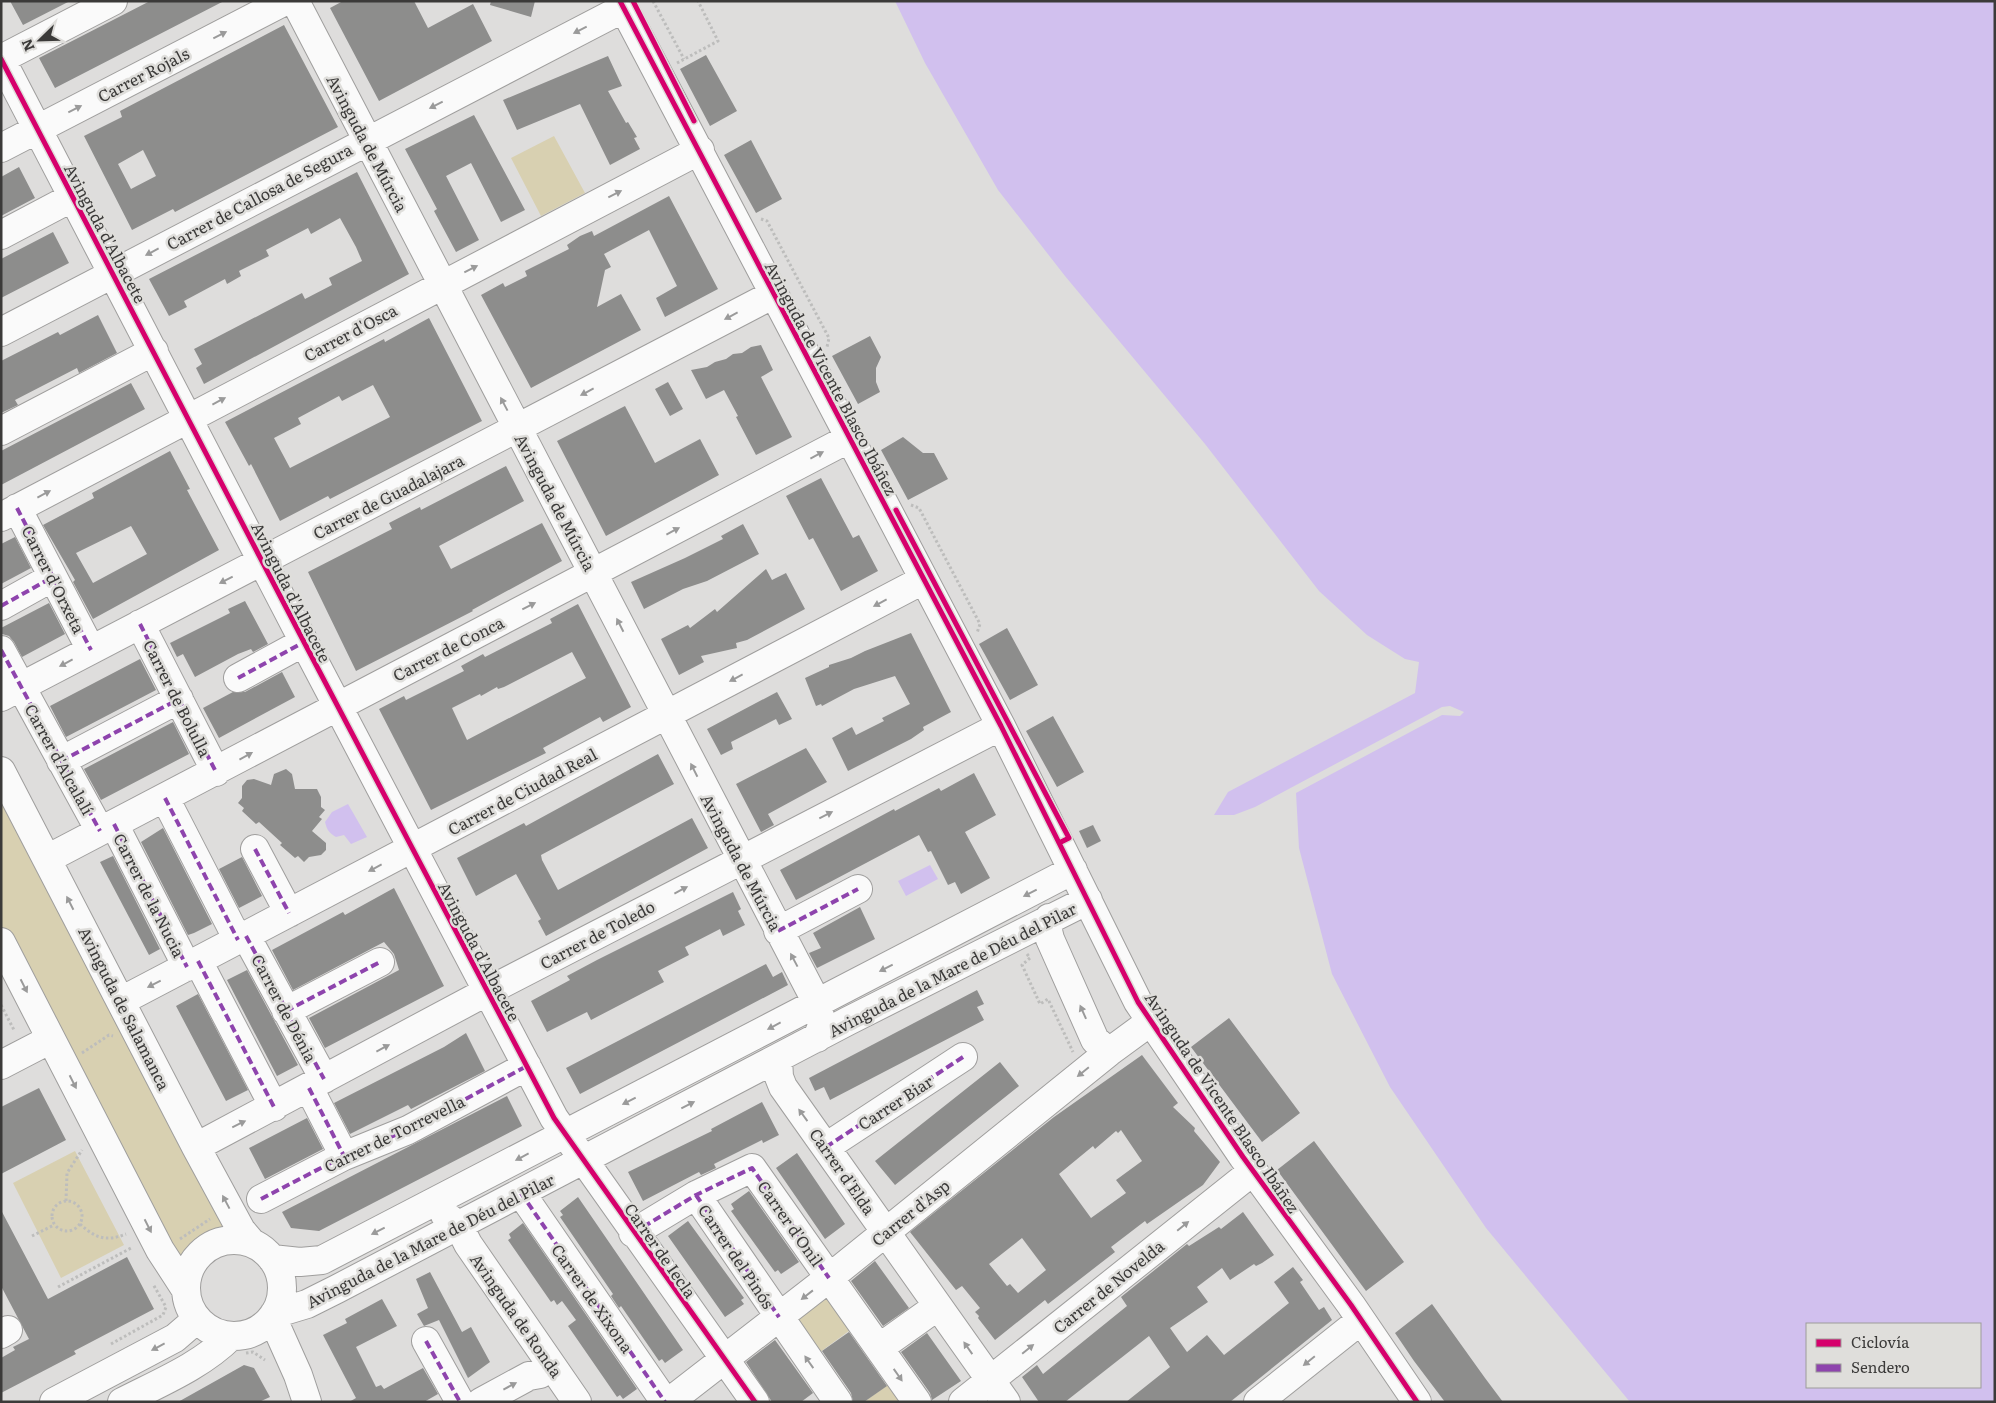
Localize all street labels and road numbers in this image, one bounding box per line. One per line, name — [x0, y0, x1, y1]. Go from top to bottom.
street label: Carrer Rojals — [93, 41, 193, 107]
street label: Avinguda de Múrcia — [322, 70, 415, 216]
street label: Carrer de Callosa de Segura — [162, 137, 356, 255]
street label: Avinguda d'Albacete — [59, 159, 153, 307]
street label: Avinguda de Vicente Blasco Ibáñez — [760, 257, 904, 499]
street label: Carrer d'Osca — [299, 297, 401, 367]
street label: Avinguda de Múrcia — [510, 429, 603, 575]
street label: Carrer de Guadalajara — [308, 447, 468, 545]
street label: Avinguda d'Albacete — [246, 518, 338, 666]
street label: Carrer d'Orxeta — [16, 521, 92, 637]
street label: Carrer de Conca — [388, 609, 508, 686]
street label: Carrer de Bolulla — [138, 635, 218, 761]
street label: Carrer d'Alcalalí — [20, 699, 100, 819]
street label: Carrer de Ciudad Real — [443, 741, 601, 841]
street label: Avinguda de Múrcia — [696, 789, 789, 935]
street label: Carrer de la Nucia — [108, 829, 192, 962]
street label: Avinguda d'Albacete — [433, 877, 527, 1025]
street label: Carrer de Toledo — [535, 894, 659, 974]
street label: Avinguda de la Mare de Déu del Pilar — [824, 896, 1081, 1042]
street label: Avinguda de Salamanca — [73, 922, 177, 1094]
street label: Carrer de Dénia — [246, 950, 324, 1067]
street label: Avinguda de Vicente Blasco Ibáñez — [1140, 987, 1306, 1217]
street label: Carrer Biar — [853, 1068, 938, 1135]
street label: Carrer de Torrevella — [320, 1088, 469, 1178]
street label: Carrer d'Elda — [804, 1123, 882, 1219]
street label: Avinguda de la Mare de Déu del Pilar — [302, 1167, 559, 1313]
street label: Carrer d'Asp — [866, 1173, 954, 1251]
street label: Carrer d'Onil — [752, 1175, 830, 1271]
street label: Carrer de Iecla — [619, 1198, 703, 1303]
street label: Carrer del Pinós — [693, 1199, 781, 1313]
street label: Carrer de Novelda — [1047, 1233, 1169, 1338]
street label: Carrer de Xixona — [546, 1239, 640, 1358]
street label: Avinguda de Ronda — [465, 1248, 569, 1382]

